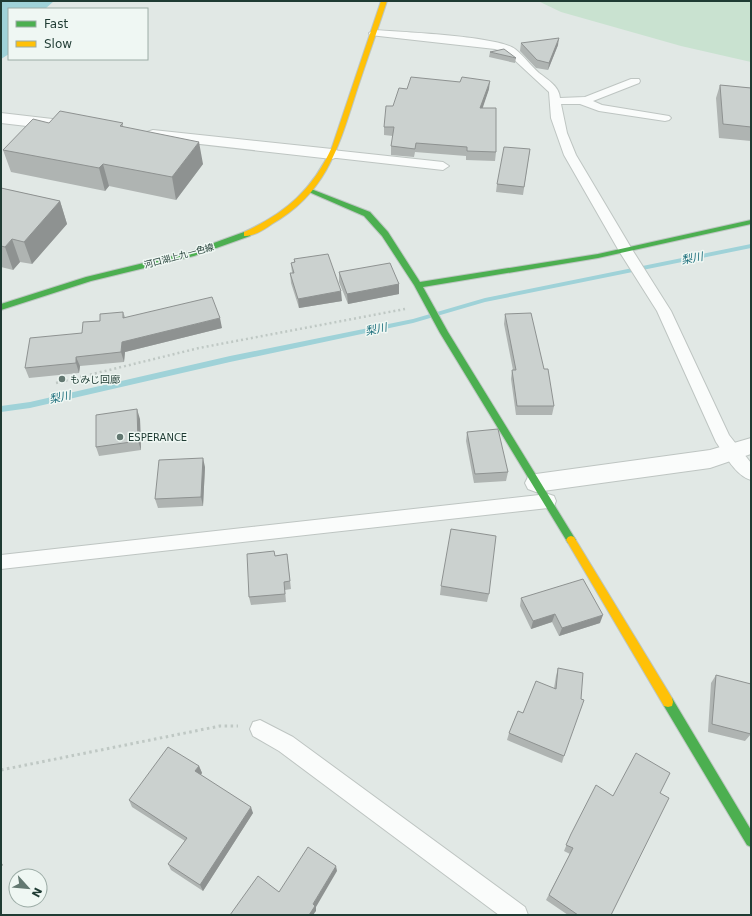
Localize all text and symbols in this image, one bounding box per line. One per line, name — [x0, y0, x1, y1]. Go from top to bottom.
legend — [8, 8, 148, 60]
text: Fast — [44, 17, 68, 31]
text: Slow — [44, 37, 72, 51]
street label: 河口湖上九一色線 — [143, 242, 216, 270]
water label: 梨川 — [680, 250, 705, 267]
water label: 梨川 — [364, 321, 389, 338]
marker: もみじ回廊 — [57, 374, 67, 384]
place label: もみじ回廊 — [70, 374, 120, 385]
water label: 梨川 — [48, 389, 73, 406]
marker: ESPERANCE — [115, 432, 125, 442]
place label: ESPERANCE — [128, 432, 187, 443]
north arrow — [8, 868, 48, 908]
text: N — [29, 885, 44, 899]

